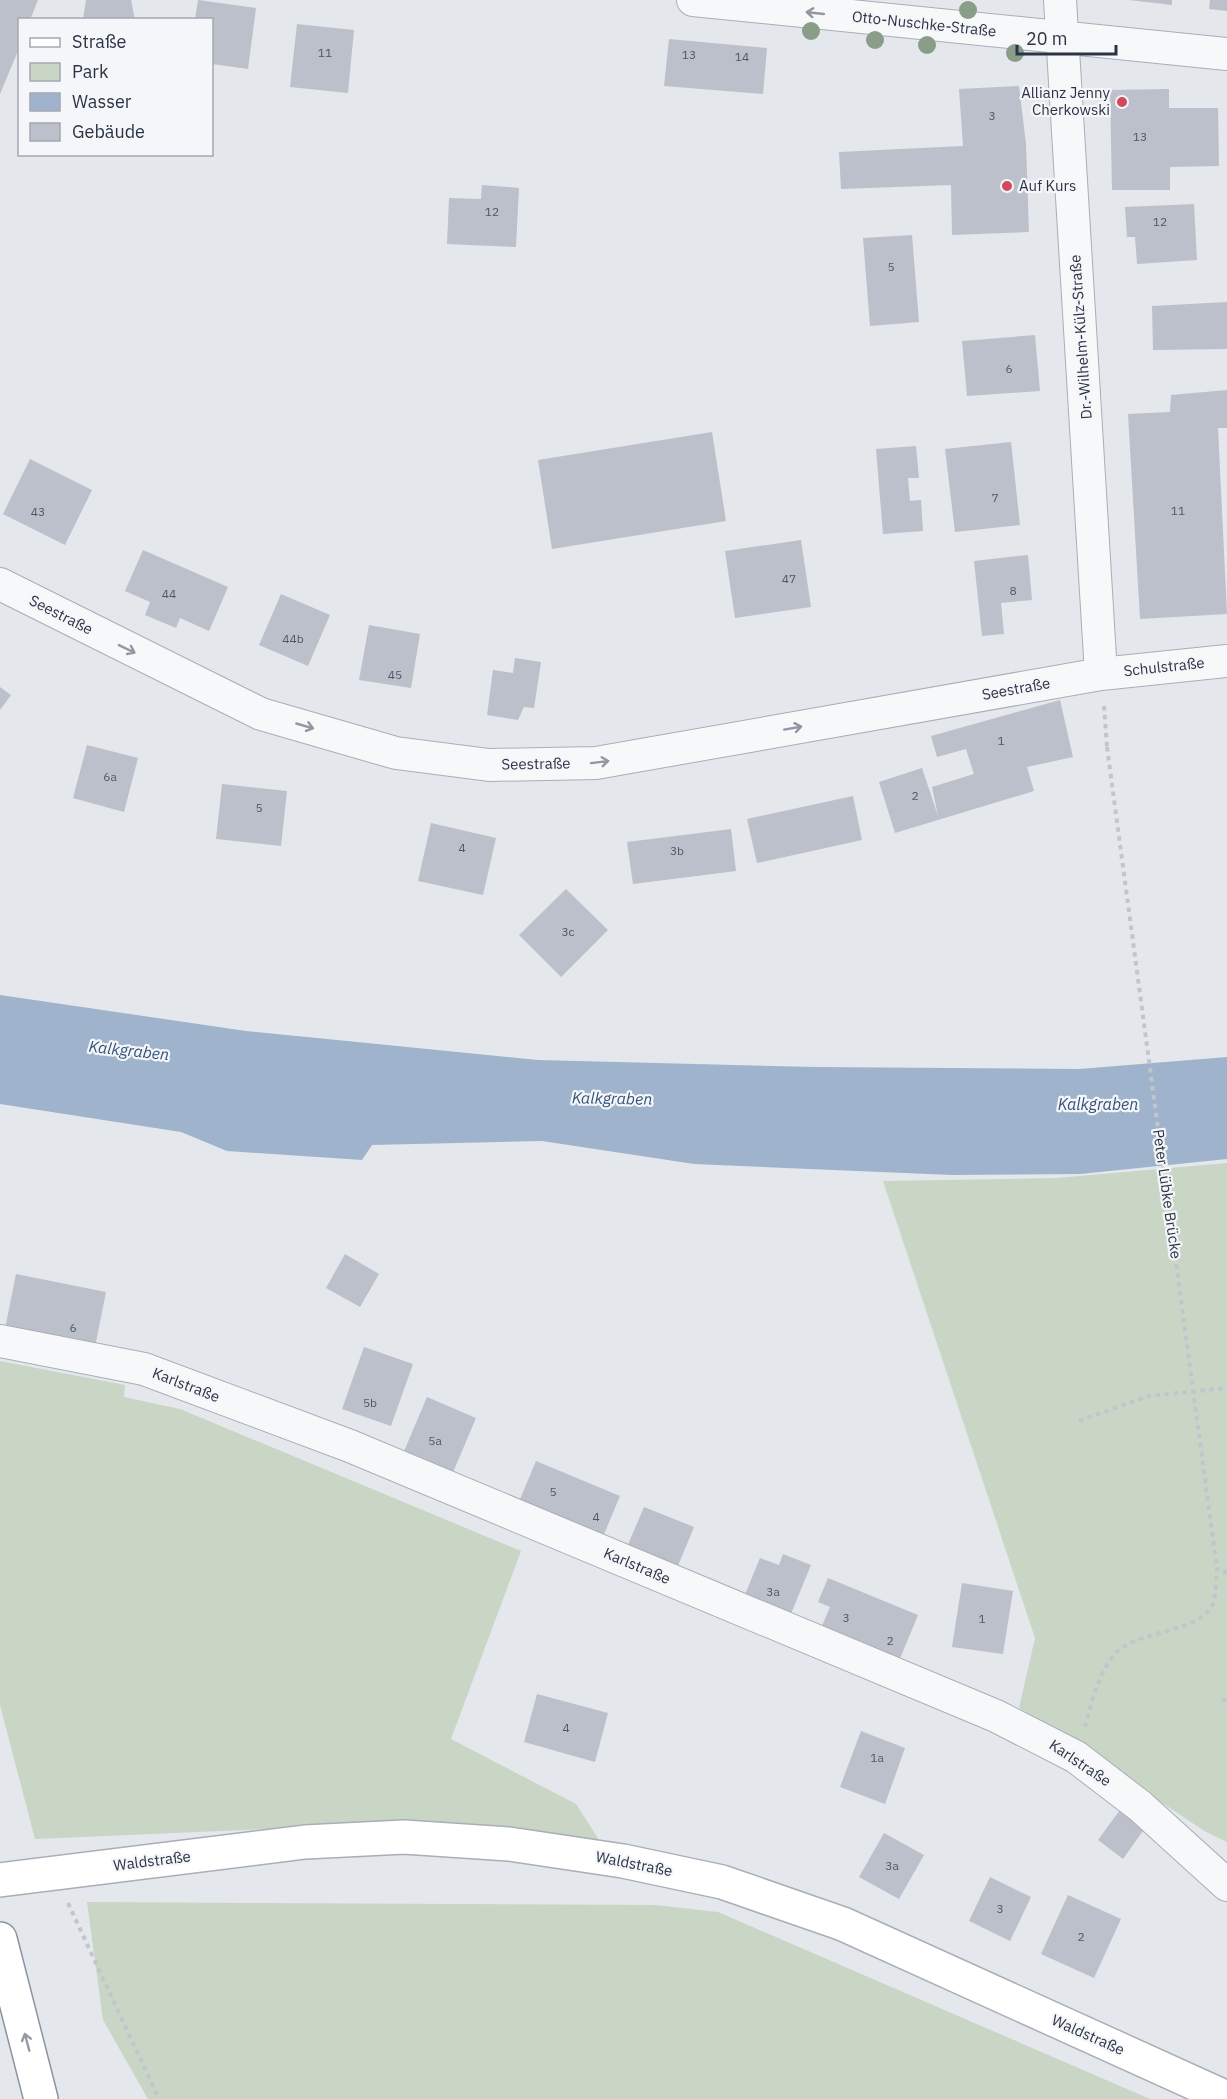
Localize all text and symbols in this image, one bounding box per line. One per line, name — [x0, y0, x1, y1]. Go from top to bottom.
street label: Otto-Nuschke-Straße — [851, 6, 997, 41]
one-way arrow — [805, 7, 825, 18]
legend — [18, 18, 213, 156]
scale bar — [1017, 18, 1116, 56]
text: 20 m — [1026, 27, 1068, 50]
text: Straße — [72, 30, 126, 53]
house number: 11 — [318, 45, 332, 60]
house number: 13 — [682, 47, 696, 62]
house number: 14 — [735, 49, 749, 64]
text: Park — [72, 60, 109, 83]
place label: Allianz Jenny Cherkowski — [1021, 83, 1111, 119]
text: Wasser — [72, 90, 132, 113]
marker: Allianz Jenny Cherkowski — [1115, 95, 1129, 109]
house number: 3 — [988, 108, 996, 123]
text: Gebäude — [72, 120, 145, 143]
house number: 13 — [1133, 129, 1147, 144]
place label: Auf Kurs — [1019, 176, 1076, 195]
marker: Auf Kurs — [1000, 179, 1014, 193]
house number: 12 — [485, 204, 499, 219]
house number: 12 — [1153, 214, 1167, 229]
street label: Dr.-Wilhelm-Külz-Straße — [1065, 254, 1096, 420]
house number: 5 — [887, 259, 895, 274]
house number: 6 — [1005, 361, 1013, 376]
house number: 7 — [991, 490, 999, 505]
house number: 11 — [1171, 503, 1185, 518]
house number: 43 — [31, 504, 45, 519]
house number: 47 — [782, 571, 796, 586]
house number: 8 — [1009, 583, 1017, 598]
house number: 44 — [162, 586, 176, 601]
street label: Seestraße — [26, 590, 96, 639]
house number: 44b — [282, 631, 304, 646]
one-way arrow — [117, 643, 135, 655]
street label: Schulstraße — [1123, 653, 1205, 680]
house number: 45 — [388, 667, 402, 682]
street label: Seestraße — [980, 673, 1052, 704]
one-way arrow — [295, 721, 314, 733]
one-way arrow — [782, 723, 802, 734]
house number: 1 — [997, 733, 1005, 748]
street label: Seestraße — [501, 753, 571, 774]
one-way arrow — [590, 756, 610, 767]
house number: 6a — [103, 769, 117, 784]
house number: 2 — [911, 788, 919, 803]
house number: 5 — [255, 800, 263, 815]
house number: 4 — [458, 840, 466, 855]
house number: 3b — [670, 843, 684, 858]
house number: 3c — [561, 924, 575, 939]
water label: Kalkgraben — [88, 1036, 170, 1064]
water label: Kalkgraben — [572, 1087, 652, 1109]
water label: Kalkgraben — [1058, 1094, 1138, 1114]
street label: Peter Lübke Brücke — [1149, 1128, 1186, 1260]
house number: 6 — [69, 1320, 77, 1335]
street label: Karlstraße — [150, 1363, 223, 1406]
house number: 5b — [363, 1395, 377, 1410]
house number: 5a — [428, 1433, 442, 1448]
house number: 5 — [549, 1484, 557, 1499]
house number: 4 — [592, 1509, 600, 1524]
street label: Karlstraße — [601, 1543, 673, 1588]
house number: 3a — [766, 1584, 780, 1599]
house number: 3 — [842, 1610, 850, 1625]
house number: 1 — [978, 1611, 986, 1626]
house number: 2 — [886, 1633, 894, 1648]
house number: 4 — [562, 1720, 570, 1735]
street label: Karlstraße — [1046, 1735, 1115, 1790]
house number: 1a — [870, 1750, 884, 1765]
street label: Waldstraße — [112, 1846, 192, 1875]
street label: Waldstraße — [594, 1847, 674, 1880]
house number: 3a — [885, 1858, 899, 1873]
house number: 3 — [996, 1901, 1004, 1916]
house number: 2 — [1077, 1929, 1085, 1944]
street label: Waldstraße — [1049, 2010, 1128, 2059]
one-way arrow — [20, 2033, 32, 2052]

